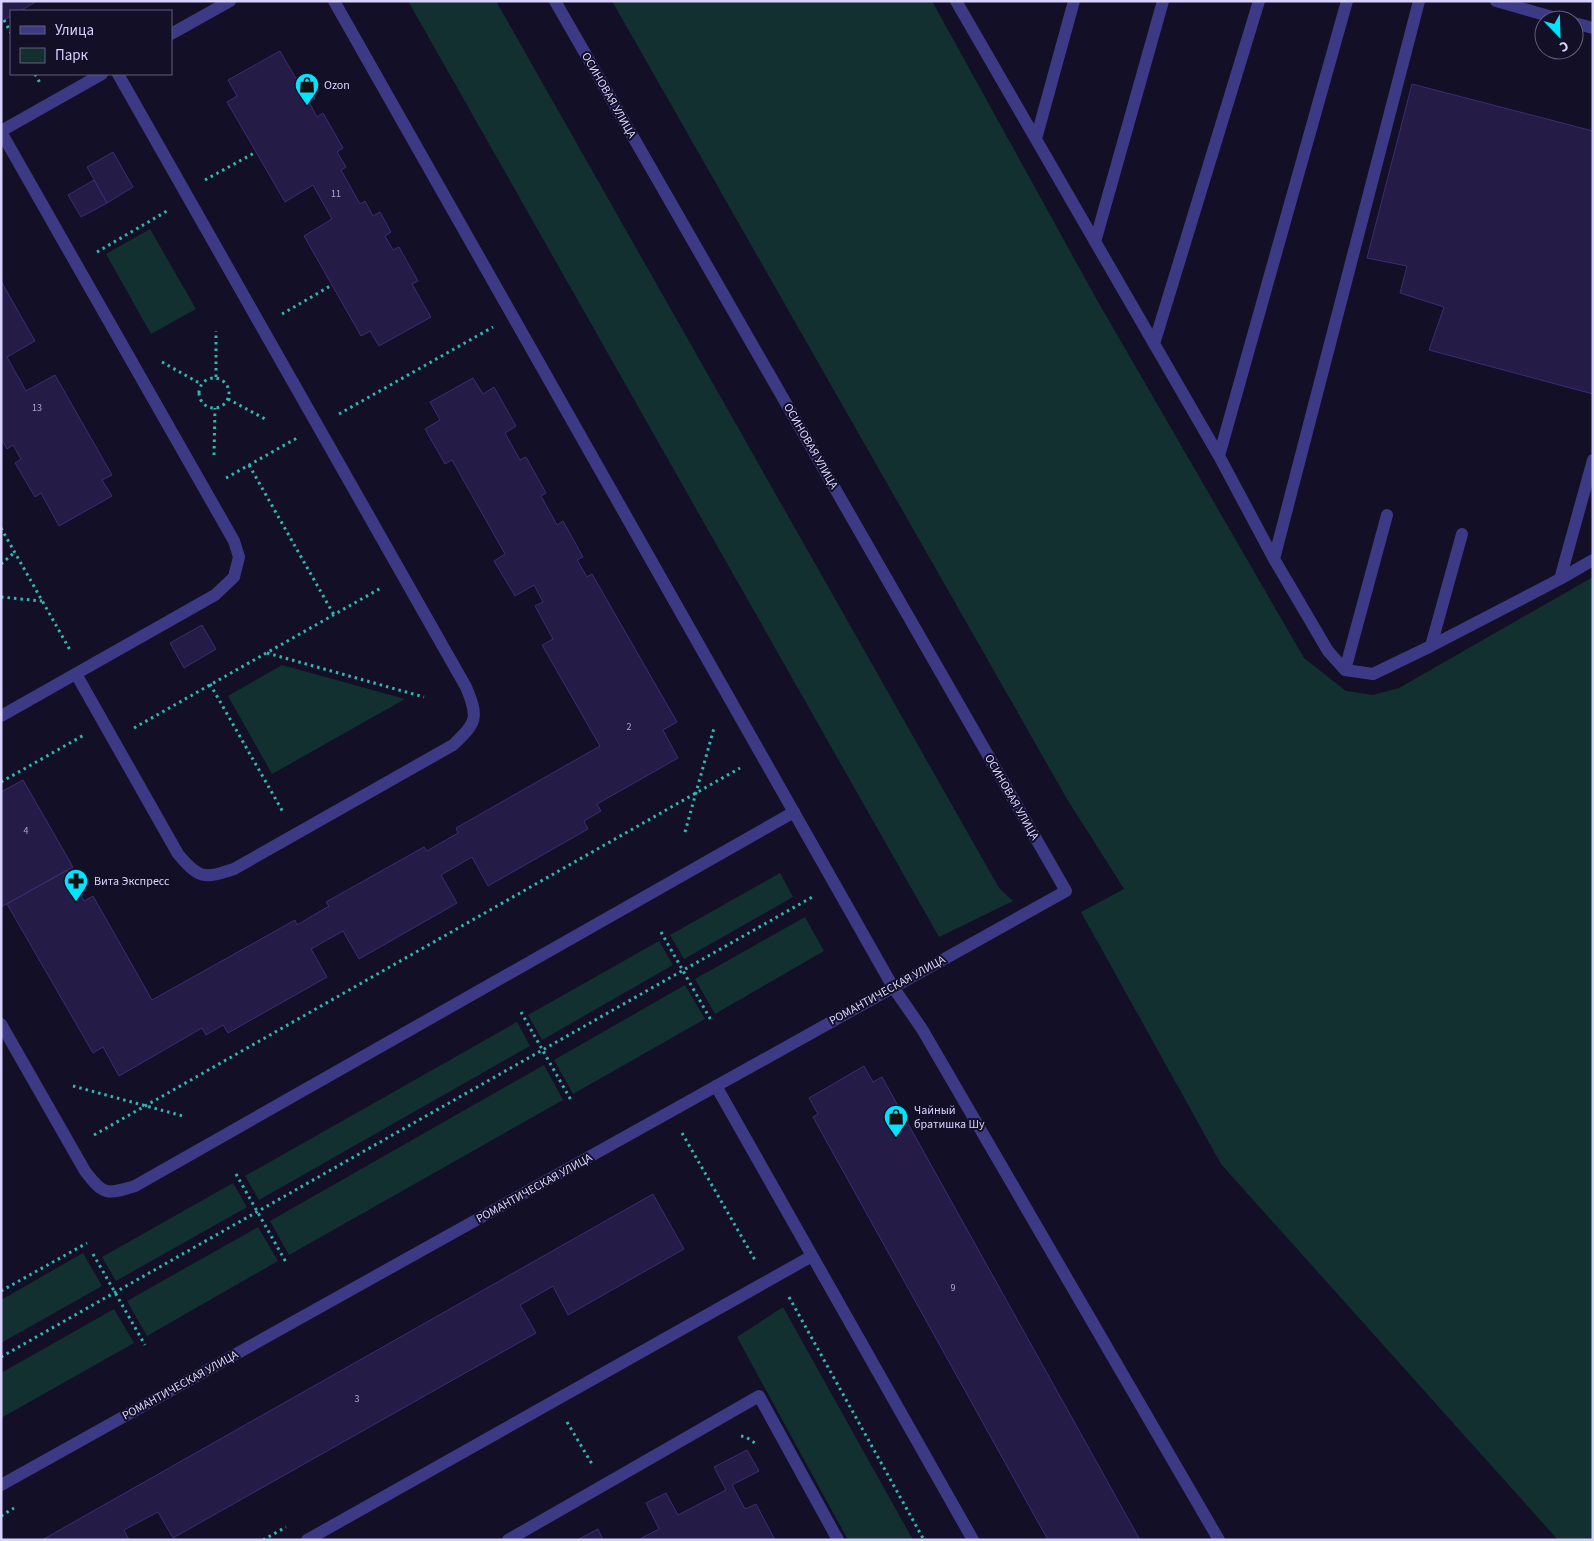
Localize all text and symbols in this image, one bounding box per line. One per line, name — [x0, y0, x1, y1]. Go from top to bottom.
legend — [10, 10, 172, 75]
north arrow — [1534, 10, 1584, 60]
text: Улица — [55, 20, 94, 41]
text: С — [1556, 35, 1571, 57]
text: Парк — [55, 45, 89, 66]
street label: ОСИНОВАЯ УЛИЦА — [577, 49, 640, 142]
shop icon: Ozon — [294, 72, 320, 106]
place label: Ozon — [324, 77, 350, 94]
house number: 11 — [331, 187, 341, 201]
street label: ОСИНОВАЯ УЛИЦА — [779, 400, 842, 493]
house number: 13 — [32, 401, 42, 415]
house number: 2 — [627, 720, 632, 734]
street label: ОСИНОВАЯ УЛИЦА — [980, 751, 1043, 844]
house number: 4 — [24, 824, 29, 838]
pharmacy icon: Вита Экспресс — [63, 868, 89, 902]
place label: Вита Экспресс — [94, 873, 170, 890]
street label: РОМАНТИЧЕСКАЯ УЛИЦА — [826, 951, 949, 1030]
place label: Чайный братишка Шу — [914, 1102, 985, 1133]
shop icon: Чайный братишка Шу — [883, 1104, 909, 1138]
street label: РОМАНТИЧЕСКАЯ УЛИЦА — [473, 1149, 596, 1228]
house number: 9 — [951, 1281, 956, 1295]
street label: РОМАНТИЧЕСКАЯ УЛИЦА — [119, 1346, 242, 1425]
house number: 3 — [355, 1392, 360, 1406]

